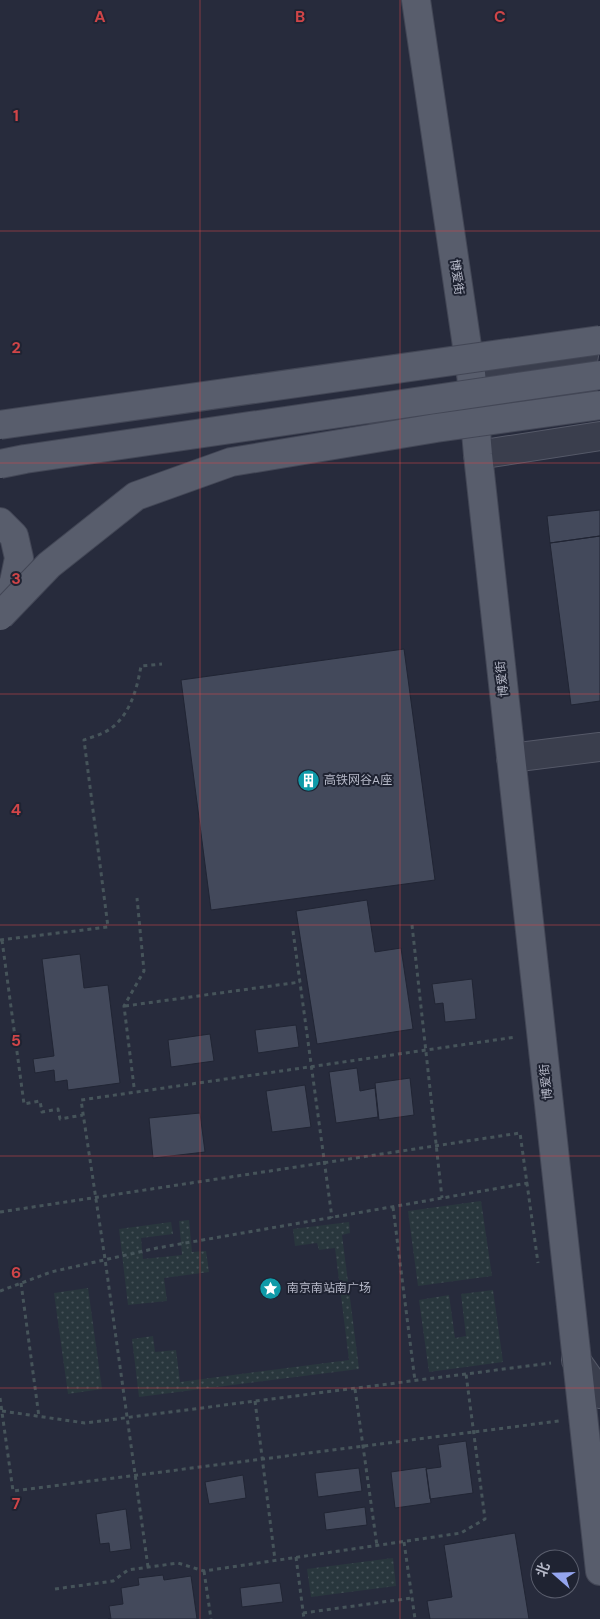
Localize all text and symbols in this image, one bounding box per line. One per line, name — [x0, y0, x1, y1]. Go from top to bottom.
text: A — [94, 6, 106, 27]
text: B — [295, 6, 305, 27]
text: C — [494, 6, 506, 27]
text: 1 — [13, 105, 19, 126]
street label: 博爱街 — [447, 258, 467, 296]
text: 2 — [11, 337, 21, 358]
text: 3 — [11, 568, 21, 589]
street label: 博爱街 — [492, 660, 512, 698]
building icon: 高铁网谷A座 — [296, 768, 320, 792]
place label: 高铁网谷A座 — [324, 772, 392, 788]
text: 4 — [11, 799, 21, 820]
text: 5 — [11, 1030, 21, 1051]
street label: 博爱街 — [536, 1063, 556, 1101]
text: 6 — [11, 1262, 21, 1283]
place icon: 南京南站南广场 — [259, 1276, 283, 1300]
place label: 南京南站南广场 — [287, 1280, 371, 1296]
text: 7 — [12, 1493, 21, 1514]
north arrow — [530, 1549, 580, 1599]
text: 北 — [532, 1560, 554, 1579]

